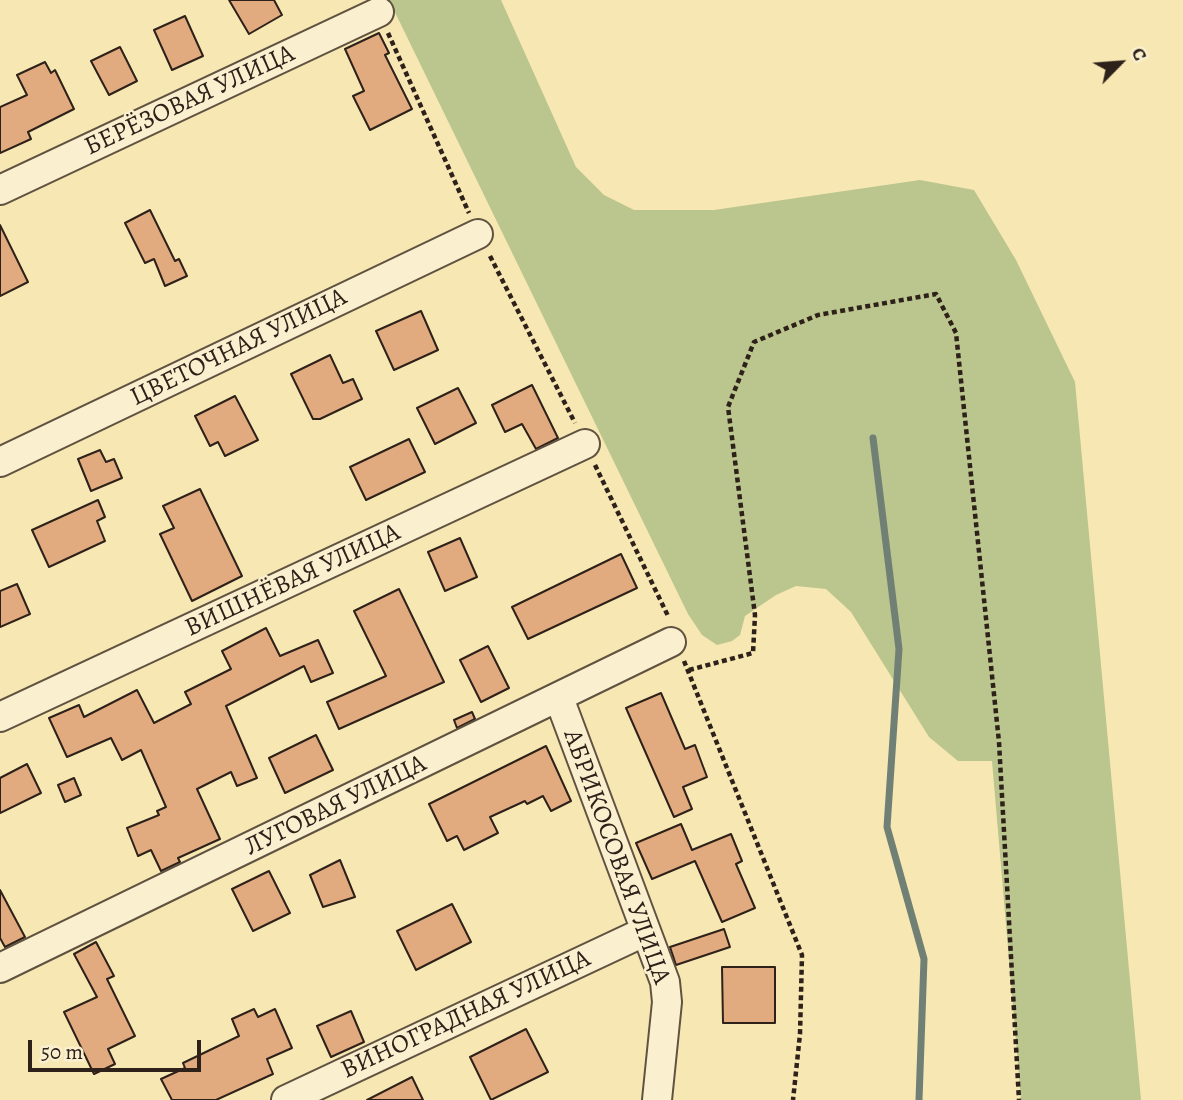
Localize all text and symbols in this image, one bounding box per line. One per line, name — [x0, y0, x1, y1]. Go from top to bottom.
north arrow — [1085, 28, 1155, 98]
street label: БЕРЁЗОВАЯ УЛИЦА — [80, 39, 300, 163]
text: С — [1125, 43, 1153, 65]
street label: ЦВЕТОЧНАЯ УЛИЦА — [126, 282, 352, 414]
street label: ВИШНЁВАЯ УЛИЦА — [180, 517, 406, 645]
street label: АБРИКОСОВАЯ УЛИЦА — [555, 725, 677, 989]
street label: ЛУГОВАЯ УЛИЦА — [240, 749, 432, 863]
street label: ВИНОГРАДНАЯ УЛИЦА — [336, 944, 596, 1086]
scale bar — [32, 1026, 205, 1070]
text: 50 m — [41, 1038, 83, 1066]

